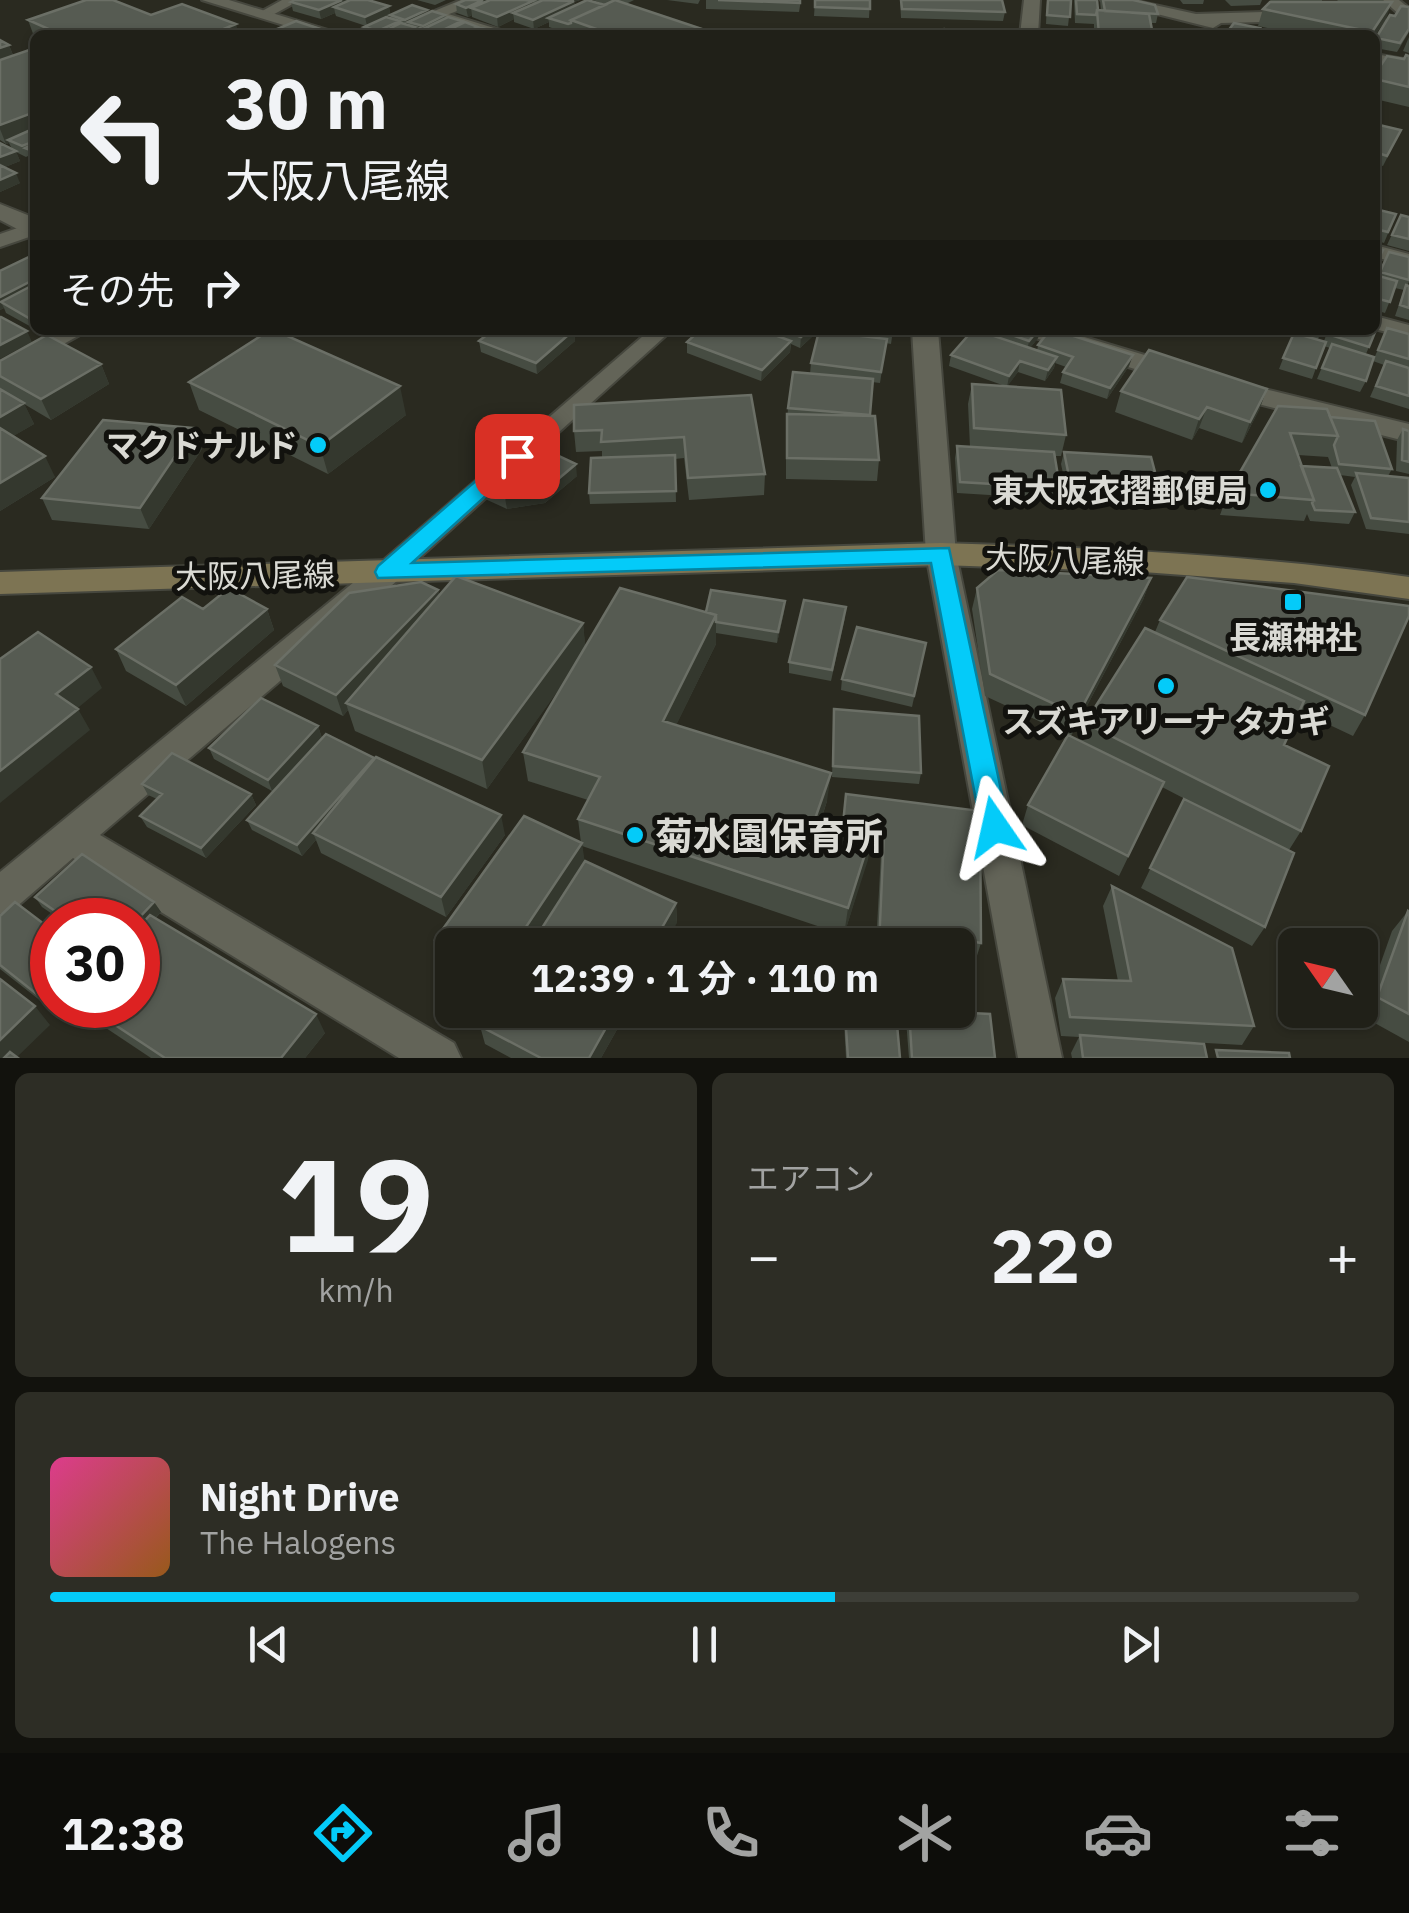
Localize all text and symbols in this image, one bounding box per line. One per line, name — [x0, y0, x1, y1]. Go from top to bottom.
text: 30 m — [225, 57, 388, 148]
icon: left — [60, 70, 190, 200]
text: 大阪八尾線 — [225, 151, 450, 209]
icon: right — [194, 260, 249, 315]
text: その先 — [60, 265, 174, 314]
pin — [475, 414, 560, 499]
place label: マクドナルド — [106, 424, 298, 466]
icon: arrive — [490, 429, 545, 484]
marker: マクドナルド — [307, 434, 329, 456]
place label: 東大阪衣摺郵便局 — [992, 469, 1248, 511]
marker: 東大阪衣摺郵便局 — [1257, 479, 1279, 501]
street label: 大阪八尾線 — [984, 535, 1146, 583]
street label: 大阪八尾線 — [175, 553, 335, 597]
marker: 長瀬神社 — [1282, 591, 1304, 613]
place label: 長瀬神社 — [1229, 616, 1357, 658]
marker: スズキアリーナ タカギ — [1155, 675, 1177, 697]
place label: スズキアリーナ タカギ — [1002, 700, 1330, 742]
position arrow — [943, 775, 1047, 879]
place label: 菊水園保育所 — [655, 811, 883, 860]
marker: 菊水園保育所 — [624, 824, 646, 846]
speed limit sign: 30 — [30, 898, 160, 1028]
north arrow — [1278, 928, 1378, 1028]
map controls — [1278, 928, 1378, 1028]
text: 12:39 · 1 分 · 110 m — [531, 953, 879, 1002]
text: 19 — [278, 1119, 434, 1288]
text: エアコン — [747, 1157, 875, 1199]
text: 22° — [990, 1206, 1116, 1304]
text: − — [747, 1220, 780, 1291]
text: + — [1326, 1220, 1359, 1291]
text: km/h — [318, 1269, 394, 1311]
text: Night Drive — [200, 1472, 400, 1521]
text: The Halogens — [200, 1521, 396, 1563]
icon: previous — [241, 1617, 296, 1672]
icon: pause — [677, 1617, 732, 1672]
icon: next — [1113, 1617, 1168, 1672]
icon: directions — [308, 1798, 378, 1868]
icon: music — [502, 1798, 572, 1868]
icon: phone — [696, 1798, 766, 1868]
icon: climate — [890, 1798, 960, 1868]
icon: car — [1083, 1798, 1153, 1868]
icon: filters — [1277, 1798, 1347, 1868]
text: 12:38 — [62, 1804, 185, 1862]

